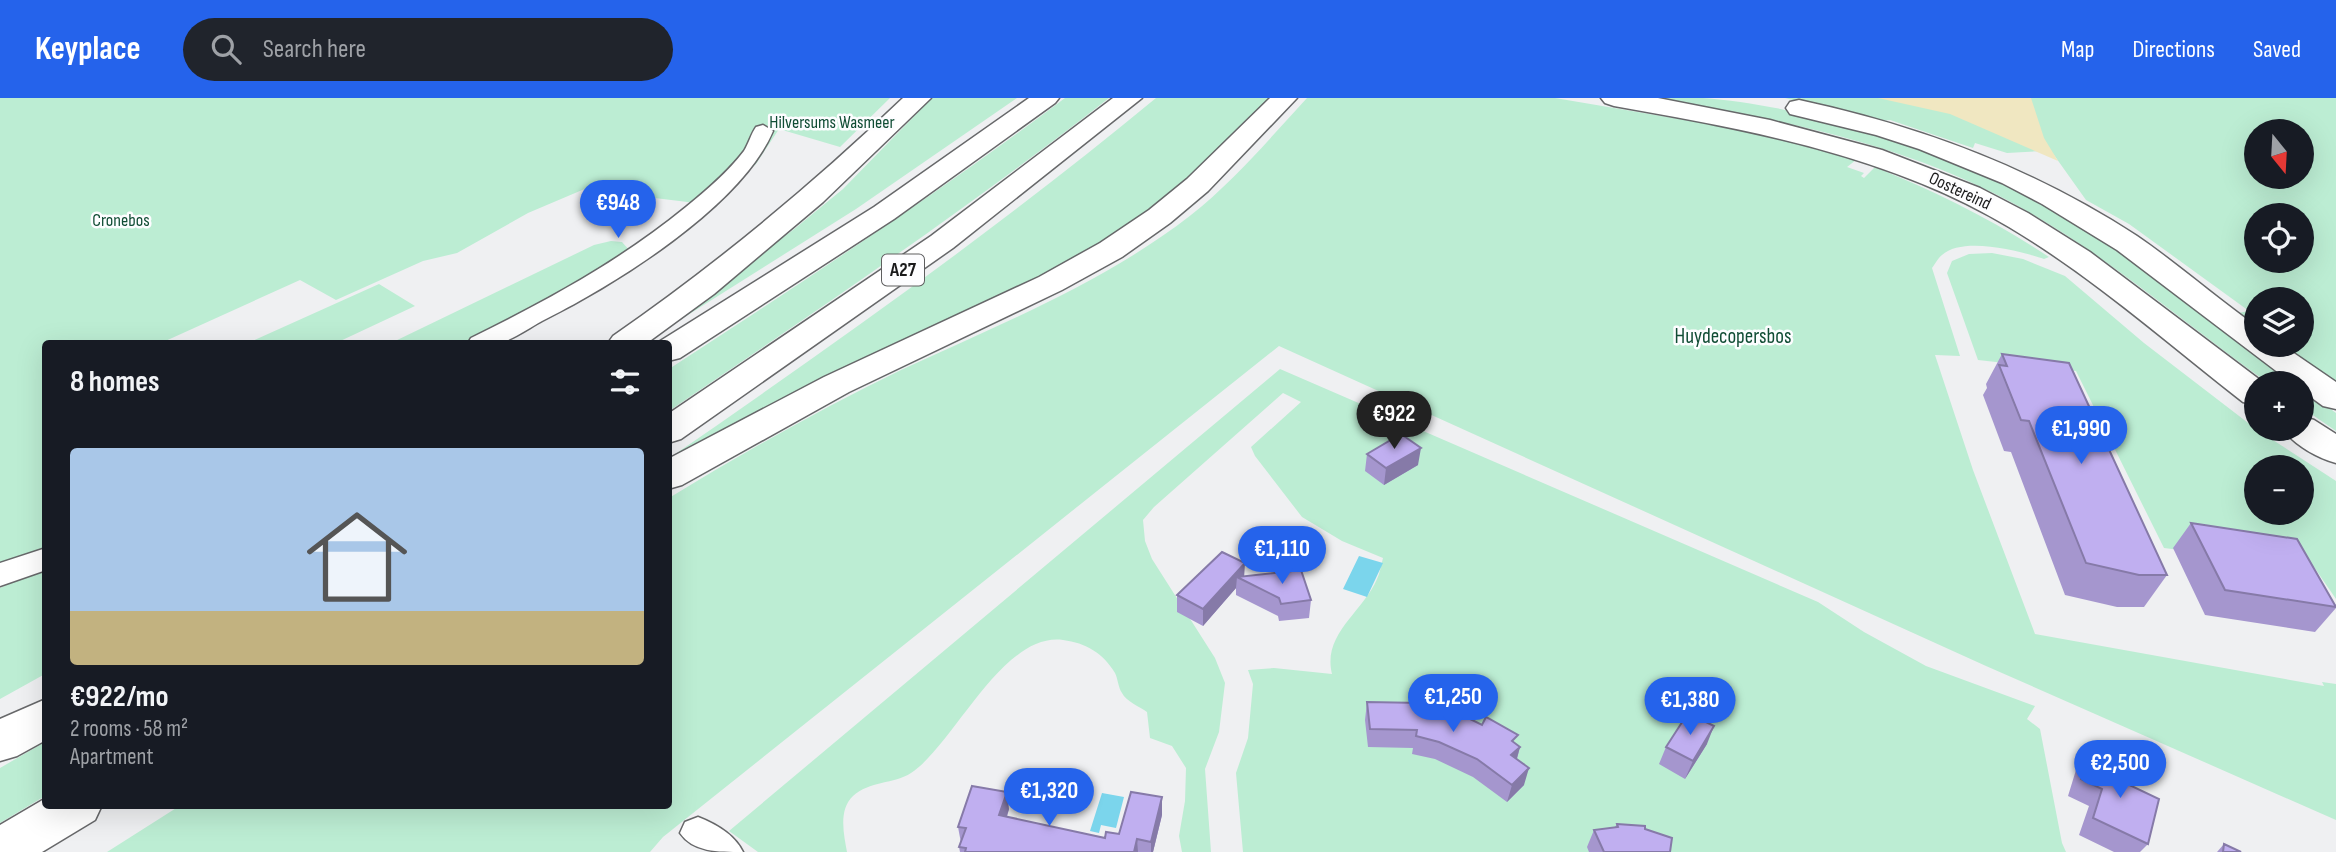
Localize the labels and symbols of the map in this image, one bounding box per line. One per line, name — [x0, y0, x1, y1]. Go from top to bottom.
park label: Hilversums Wasmeer — [769, 112, 895, 133]
north arrow — [2244, 119, 2314, 189]
street label: Oostereind — [1926, 168, 1994, 214]
pin: €948 — [577, 180, 659, 240]
park label: Cronebos — [92, 210, 150, 231]
road number: A27 — [882, 254, 924, 286]
park label: Huydecopersbos — [1675, 324, 1791, 349]
pin: €922 — [1353, 392, 1435, 451]
pin: €1,990 — [2024, 406, 2138, 466]
pin: €1,110 — [1225, 526, 1339, 586]
pin: €1,250 — [1396, 674, 1510, 734]
pin: €1,380 — [1633, 678, 1747, 737]
pin: €2,500 — [2063, 740, 2177, 800]
pin: €1,320 — [992, 768, 1106, 828]

